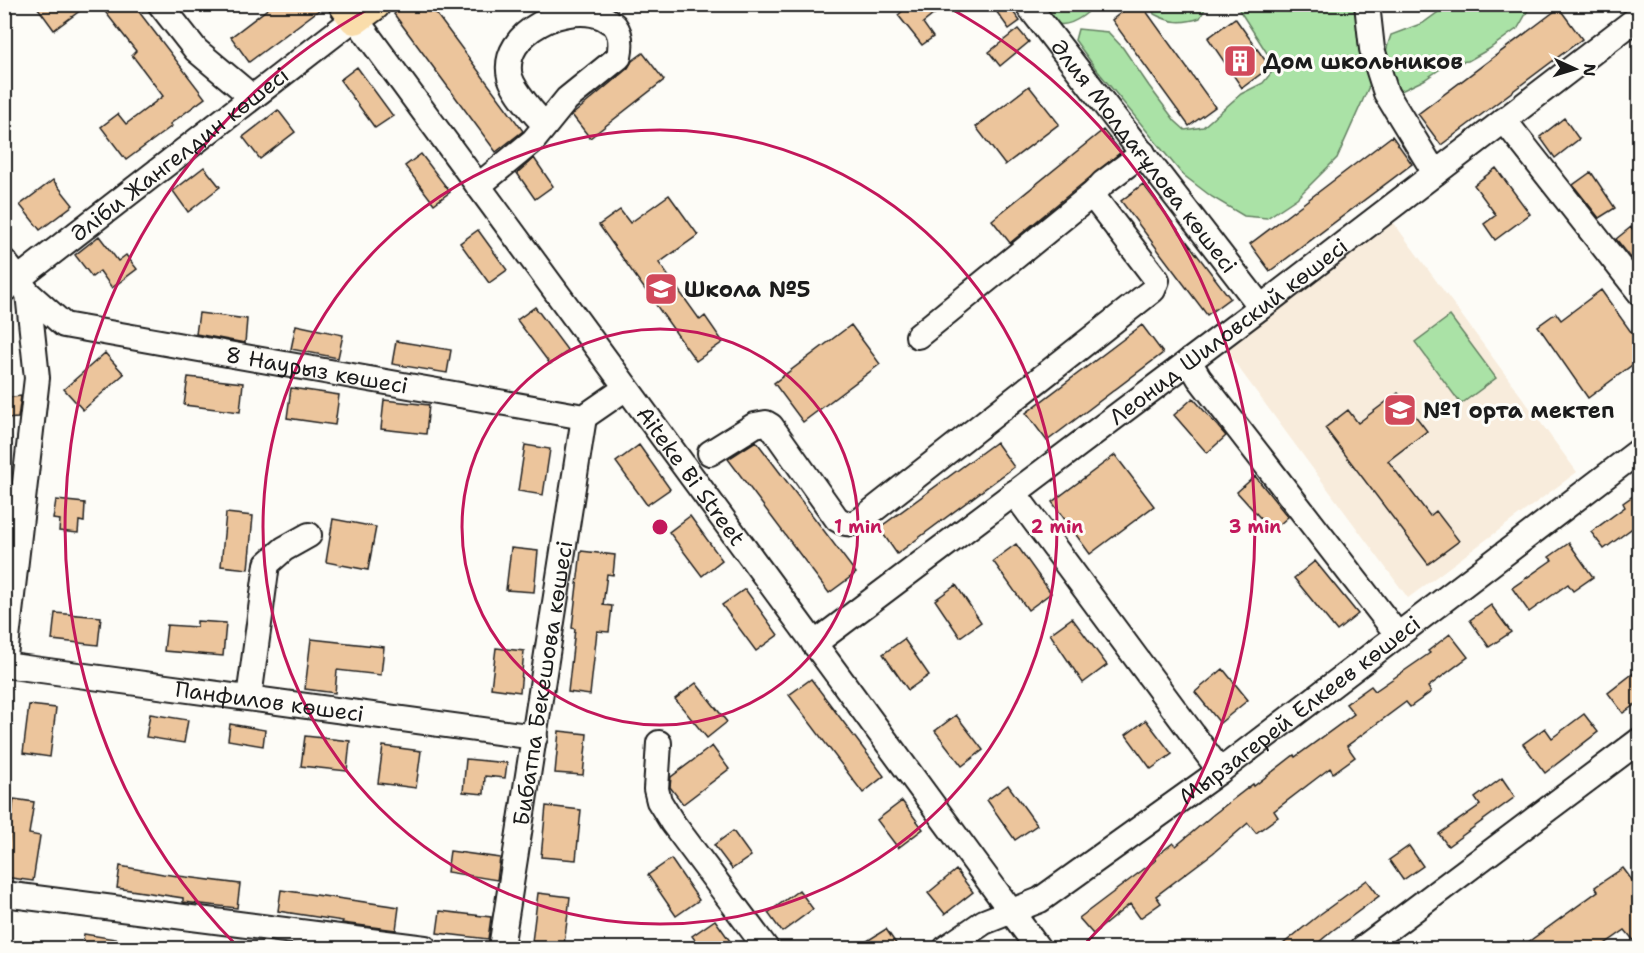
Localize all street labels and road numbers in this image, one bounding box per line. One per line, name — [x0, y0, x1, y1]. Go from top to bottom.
street label: Әлия Молдағұлова көшесі — [1045, 33, 1244, 279]
street label: Әліби Жангелдин көшесі — [64, 60, 295, 248]
street label: Леонид Шиловский көшесі — [1103, 231, 1354, 431]
street label: 8 Наурыз көшесі — [224, 339, 410, 400]
street label: Aiteke Bi Street — [630, 400, 752, 551]
street label: Бибатпа Бекешова көшесі — [506, 539, 579, 828]
street label: Мырзагерей Елкеев көшесі — [1173, 609, 1426, 811]
street label: Панфилов көшесі — [173, 674, 366, 728]

